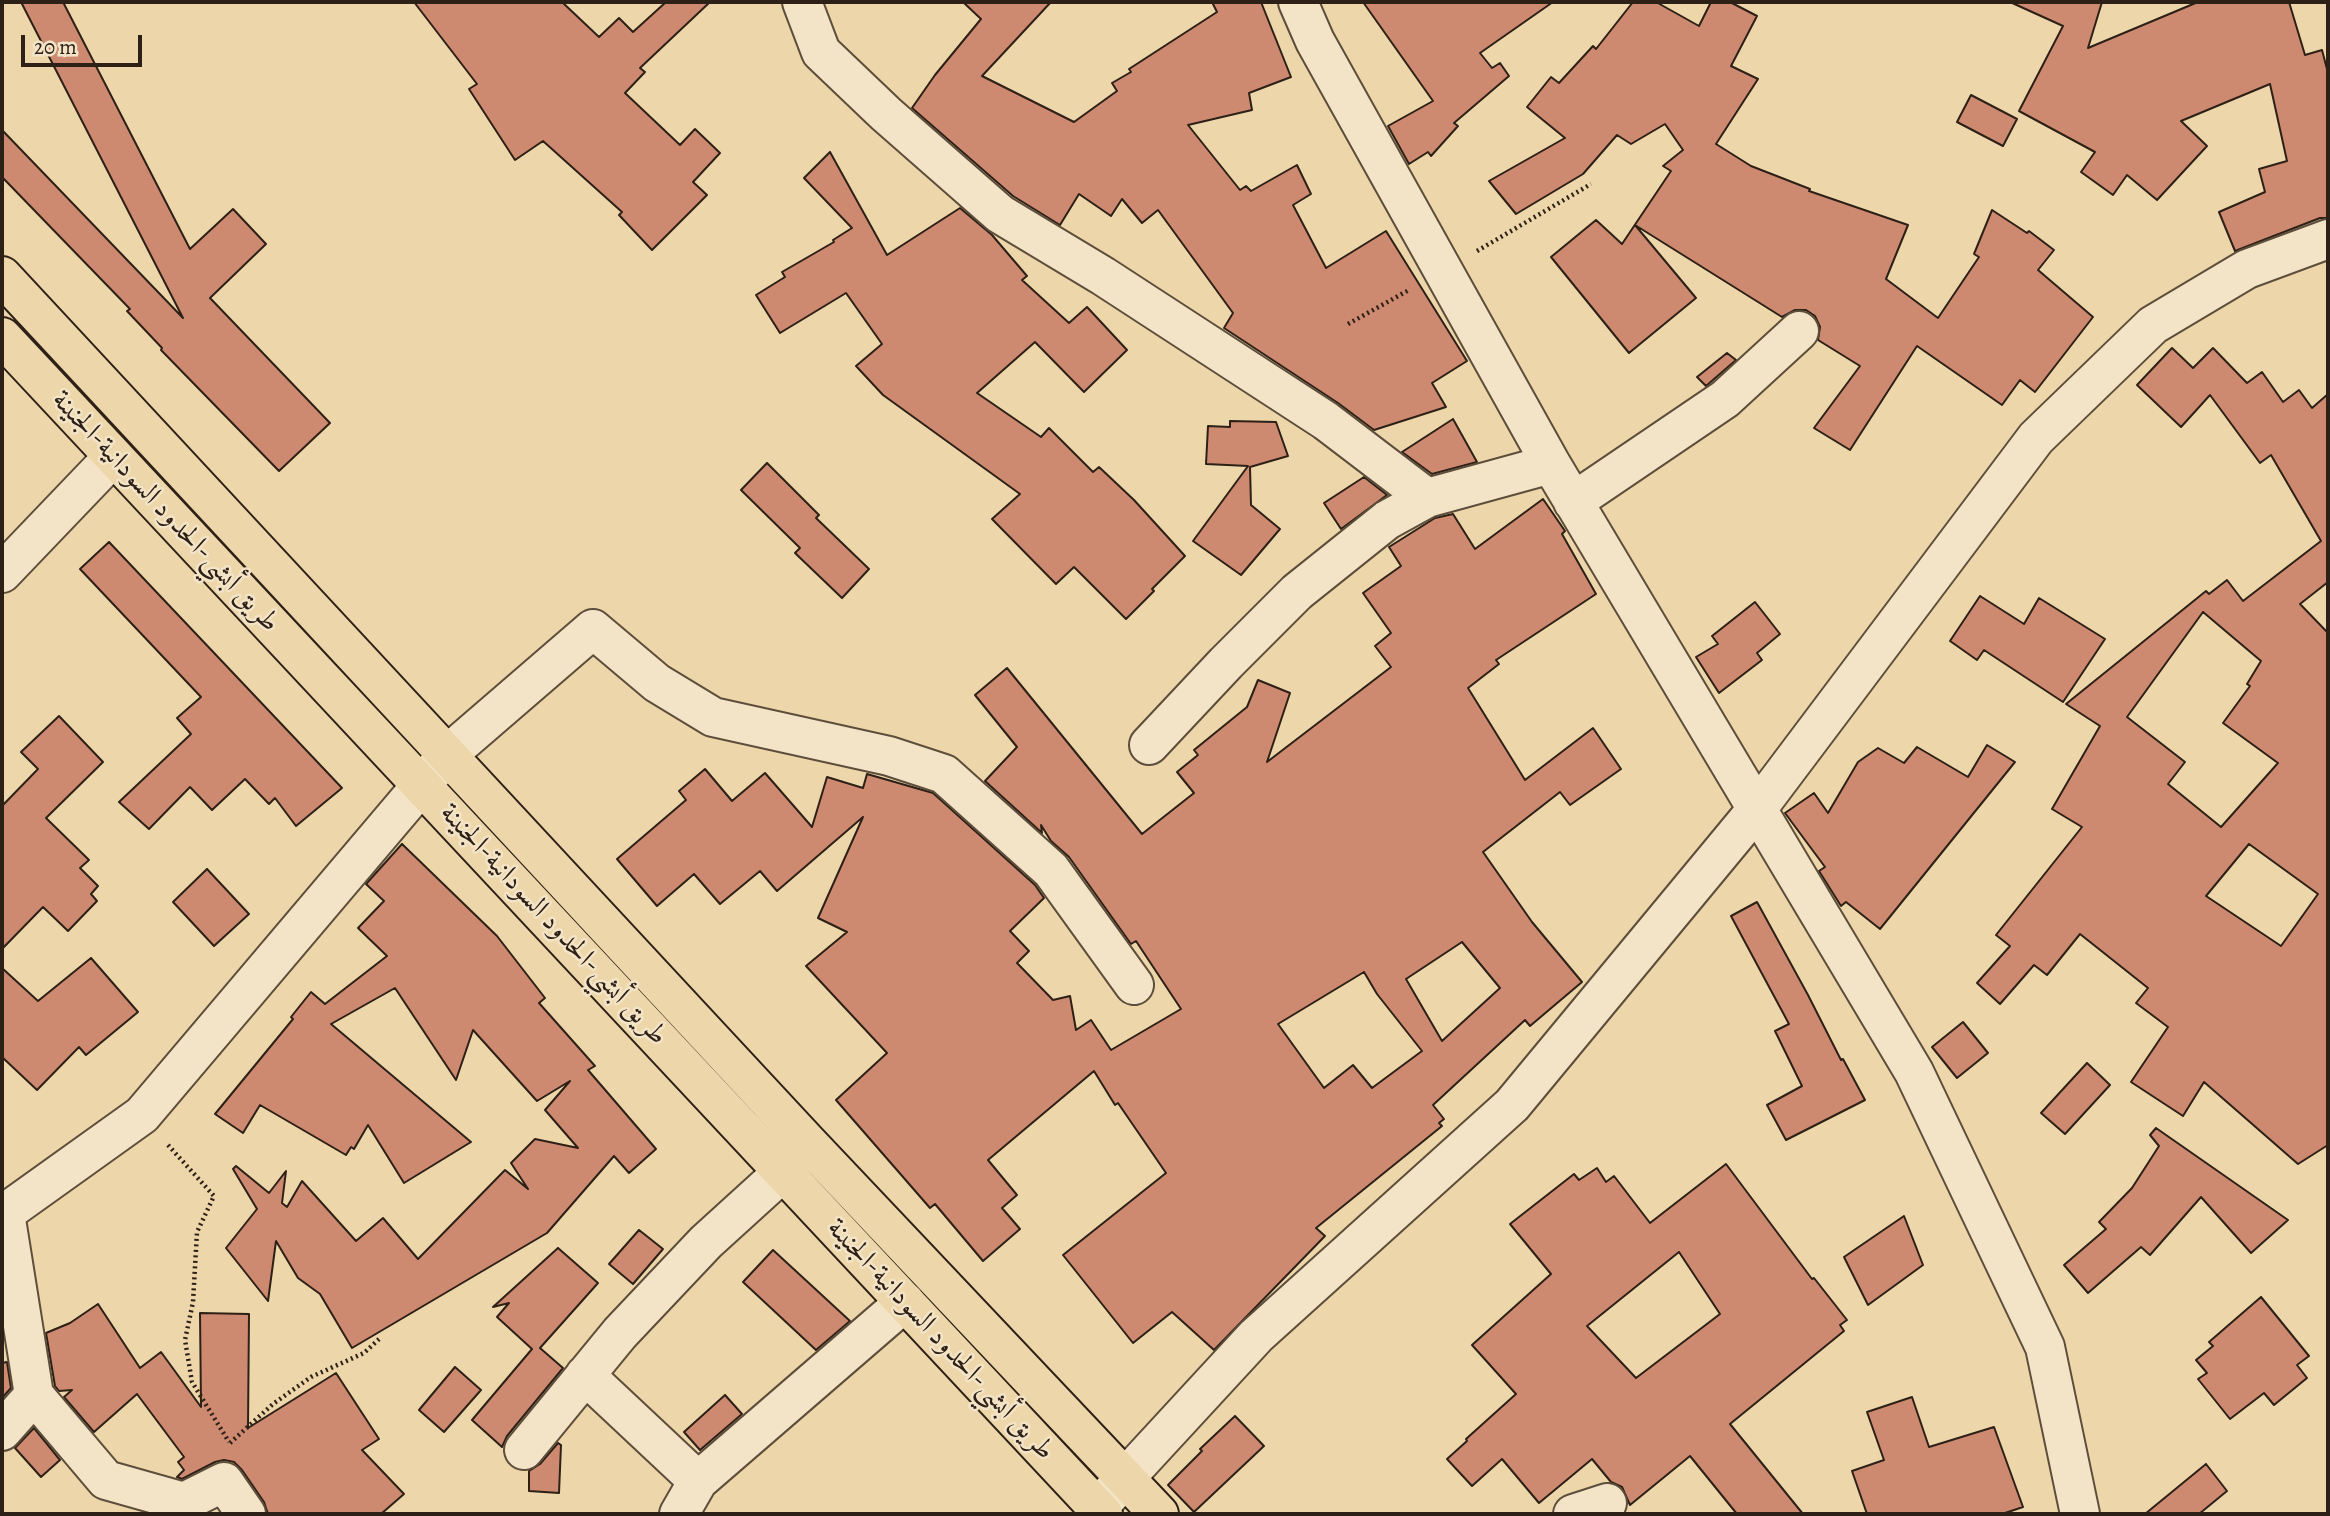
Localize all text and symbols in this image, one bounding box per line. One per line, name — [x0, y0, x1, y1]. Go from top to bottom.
scale bar — [24, 21, 145, 65]
text: 20 m — [34, 33, 77, 61]
street label: طريق أبشي-الحدود السودانية-الجنينة — [44, 384, 286, 640]
street label: طريق أبشي-الحدود السودانية-الجنينة — [432, 797, 674, 1053]
street label: طريق أبشي-الحدود السودانية-الجنينة — [819, 1212, 1061, 1468]

